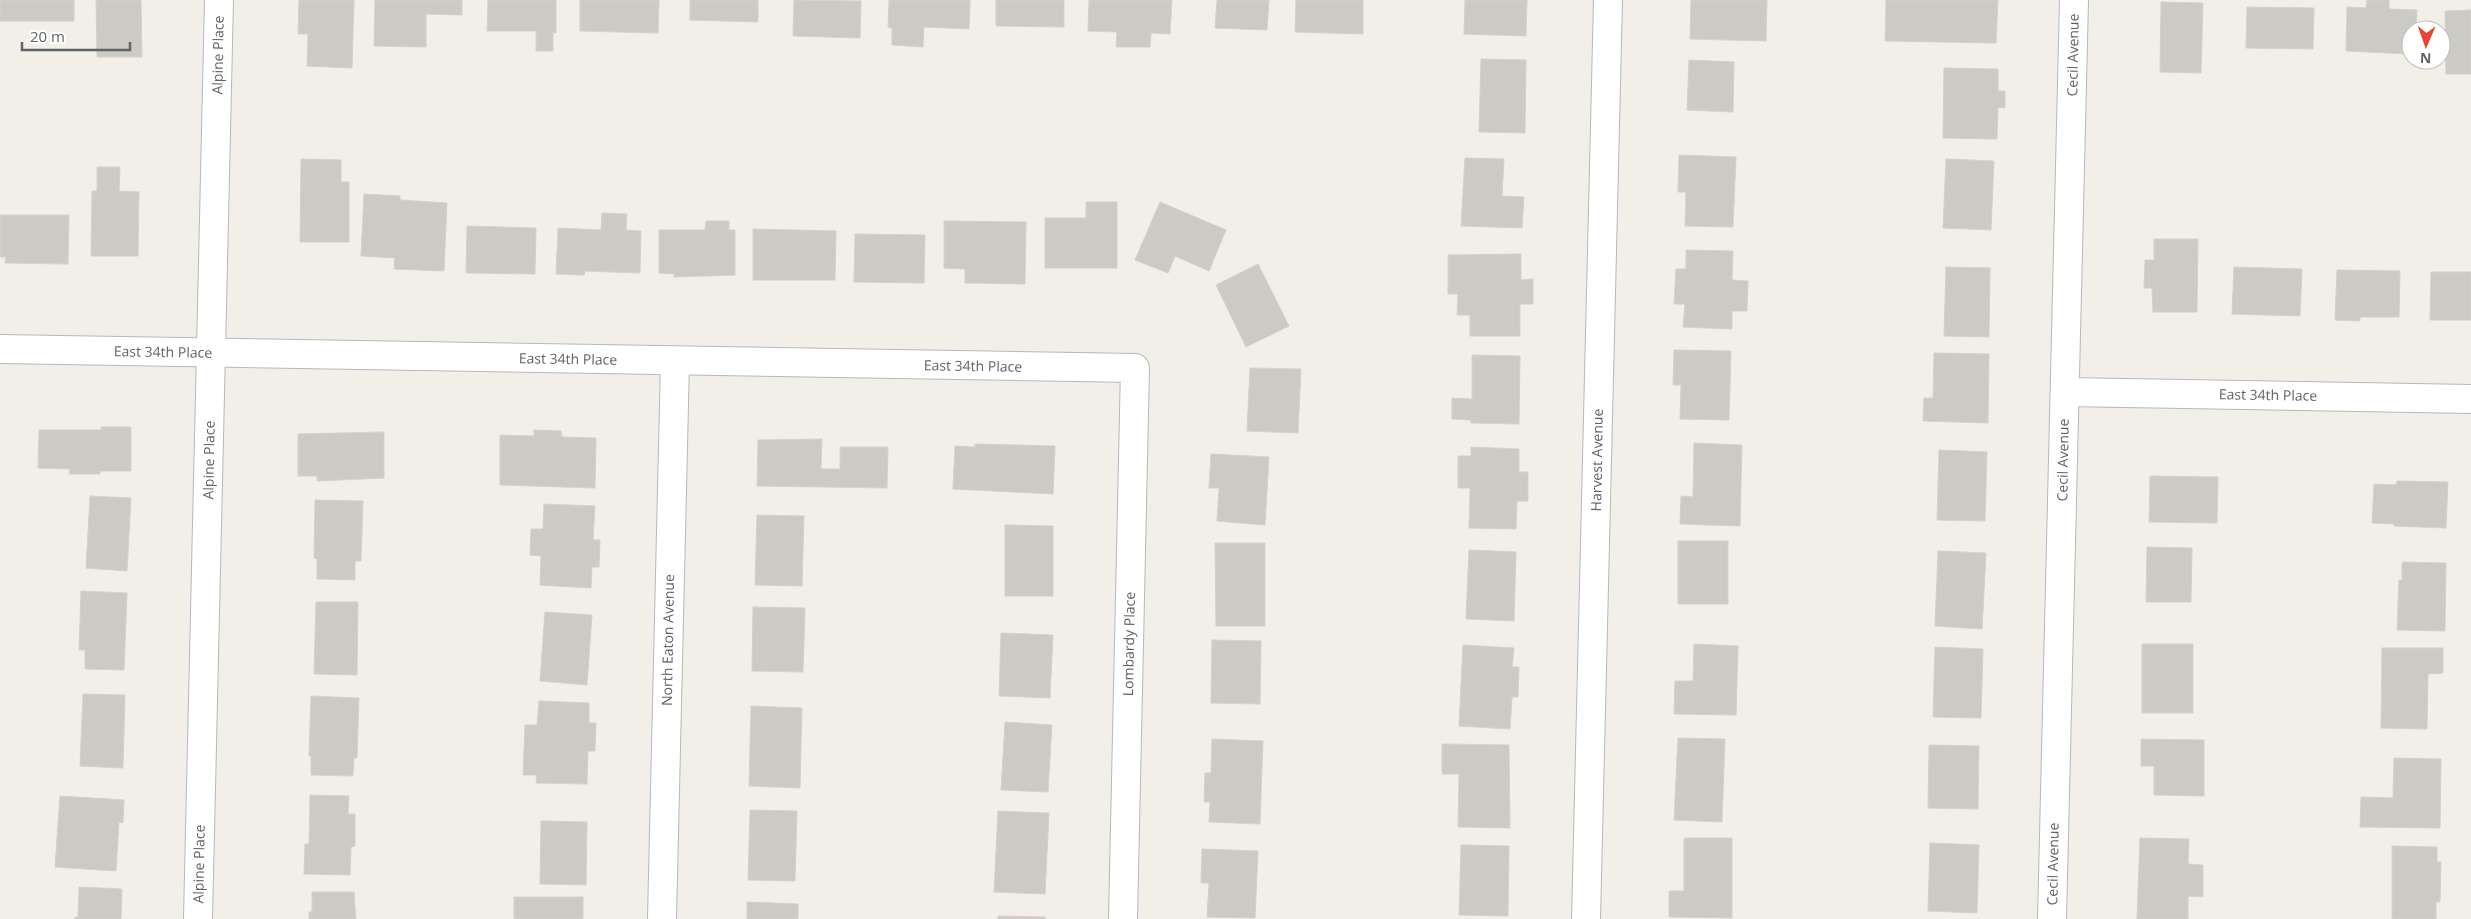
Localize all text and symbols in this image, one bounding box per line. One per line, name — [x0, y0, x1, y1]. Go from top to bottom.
street label: Cecil Avenue — [2062, 13, 2083, 97]
street label: Alpine Place — [207, 15, 228, 95]
scale bar — [22, 20, 130, 52]
north arrow — [2401, 20, 2451, 70]
text: 20 m — [30, 26, 65, 46]
text: N — [2420, 49, 2432, 68]
street label: East 34th Place — [114, 341, 212, 362]
street label: East 34th Place — [519, 348, 617, 369]
street label: East 34th Place — [924, 355, 1022, 376]
street label: East 34th Place — [2219, 384, 2317, 405]
street label: Harvest Avenue — [1586, 408, 1607, 512]
street label: Cecil Avenue — [2052, 418, 2073, 502]
street label: Alpine Place — [198, 420, 219, 500]
street label: North Eaton Avenue — [657, 574, 678, 706]
street label: Lombardy Place — [1118, 592, 1139, 696]
street label: Cecil Avenue — [2042, 822, 2063, 906]
street label: Alpine Place — [188, 824, 209, 904]

